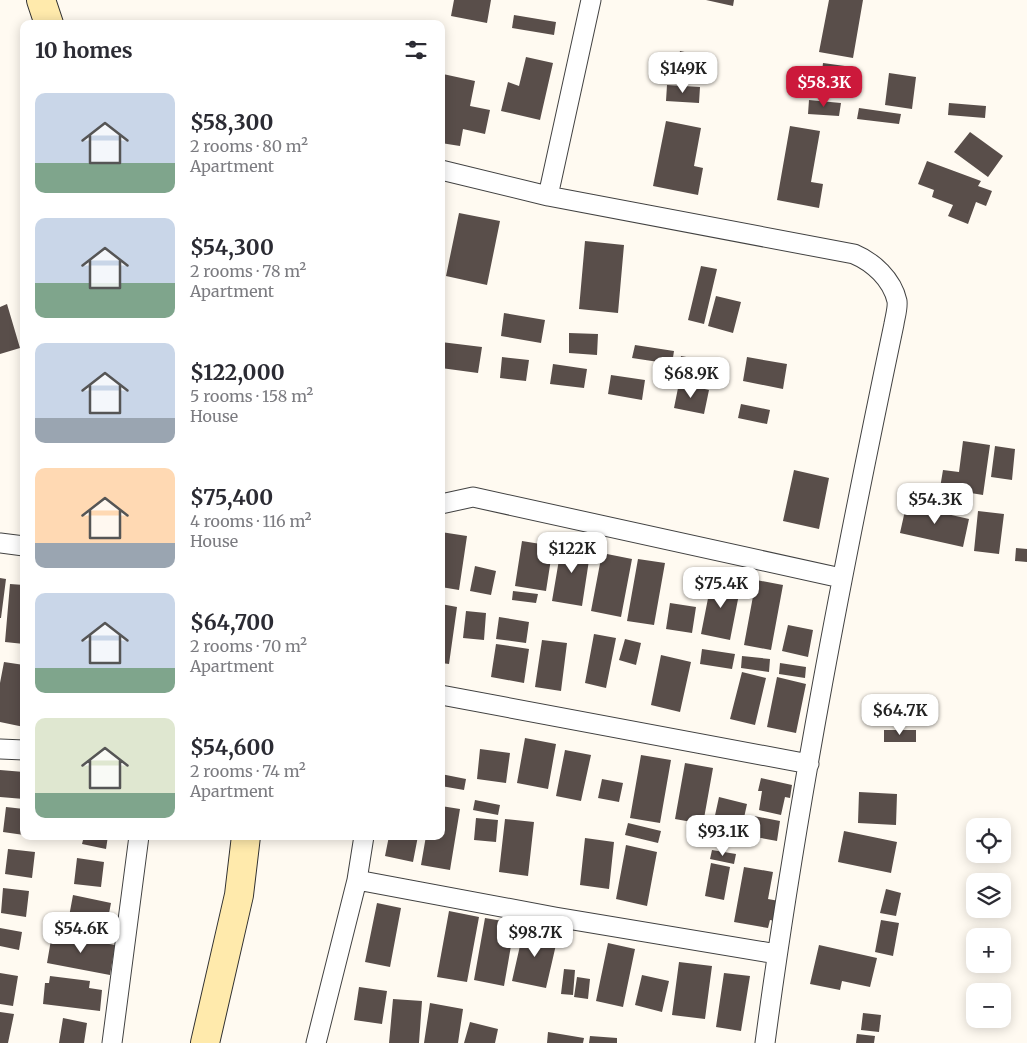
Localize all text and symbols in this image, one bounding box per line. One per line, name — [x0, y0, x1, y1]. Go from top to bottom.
icon: filters — [402, 36, 430, 64]
text: 10 homes — [35, 37, 133, 64]
pin: $149K — [648, 52, 718, 94]
text: $149K — [659, 58, 707, 78]
pin: $58.3K — [783, 66, 865, 108]
text: $58.3K — [797, 72, 851, 92]
text: $58,300 — [190, 109, 273, 136]
icon: home — [75, 113, 135, 173]
text: 2 rooms · 80 m² — [190, 136, 308, 156]
text: Apartment — [190, 156, 274, 176]
text: $54,300 — [190, 234, 274, 261]
icon: home — [75, 238, 135, 298]
text: 2 rooms · 78 m² — [190, 261, 306, 281]
text: Apartment — [190, 281, 274, 301]
pin: $68.9K — [650, 356, 732, 399]
text: $122,000 — [190, 359, 285, 386]
icon: home — [75, 363, 135, 423]
text: $68.9K — [664, 363, 718, 383]
text: 5 rooms · 158 m² — [190, 386, 313, 406]
text: House — [190, 406, 238, 426]
pin: $54.3K — [894, 482, 976, 525]
text: $75,400 — [190, 484, 273, 511]
icon: home — [75, 488, 135, 548]
text: $54.3K — [908, 489, 962, 509]
text: 4 rooms · 116 m² — [190, 511, 311, 531]
text: House — [190, 531, 238, 551]
pin: $122K — [537, 532, 607, 574]
text: $122K — [548, 538, 596, 558]
pin: $75.4K — [680, 566, 762, 609]
text: $75.4K — [694, 573, 748, 593]
text: $64,700 — [190, 609, 274, 636]
icon: home — [75, 613, 135, 673]
text: 2 rooms · 70 m² — [190, 636, 307, 656]
text: Apartment — [190, 656, 274, 676]
pin: $64.7K — [859, 694, 941, 736]
text: $64.7K — [872, 700, 928, 720]
text: $54,600 — [190, 734, 274, 761]
icon: home — [75, 738, 135, 798]
text: 2 rooms · 74 m² — [190, 761, 306, 781]
text: Apartment — [190, 781, 274, 801]
pin: $93.1K — [682, 814, 764, 857]
map controls — [966, 818, 1011, 1028]
button: locate — [966, 818, 1011, 863]
text: $93.1K — [697, 821, 749, 841]
button: layers — [966, 873, 1011, 918]
pin: $54.6K — [40, 912, 122, 954]
pin: $98.7K — [494, 916, 576, 958]
text: $54.6K — [54, 918, 108, 938]
text: $98.7K — [508, 922, 562, 942]
button: + — [966, 928, 1011, 973]
button: − — [966, 983, 1011, 1028]

